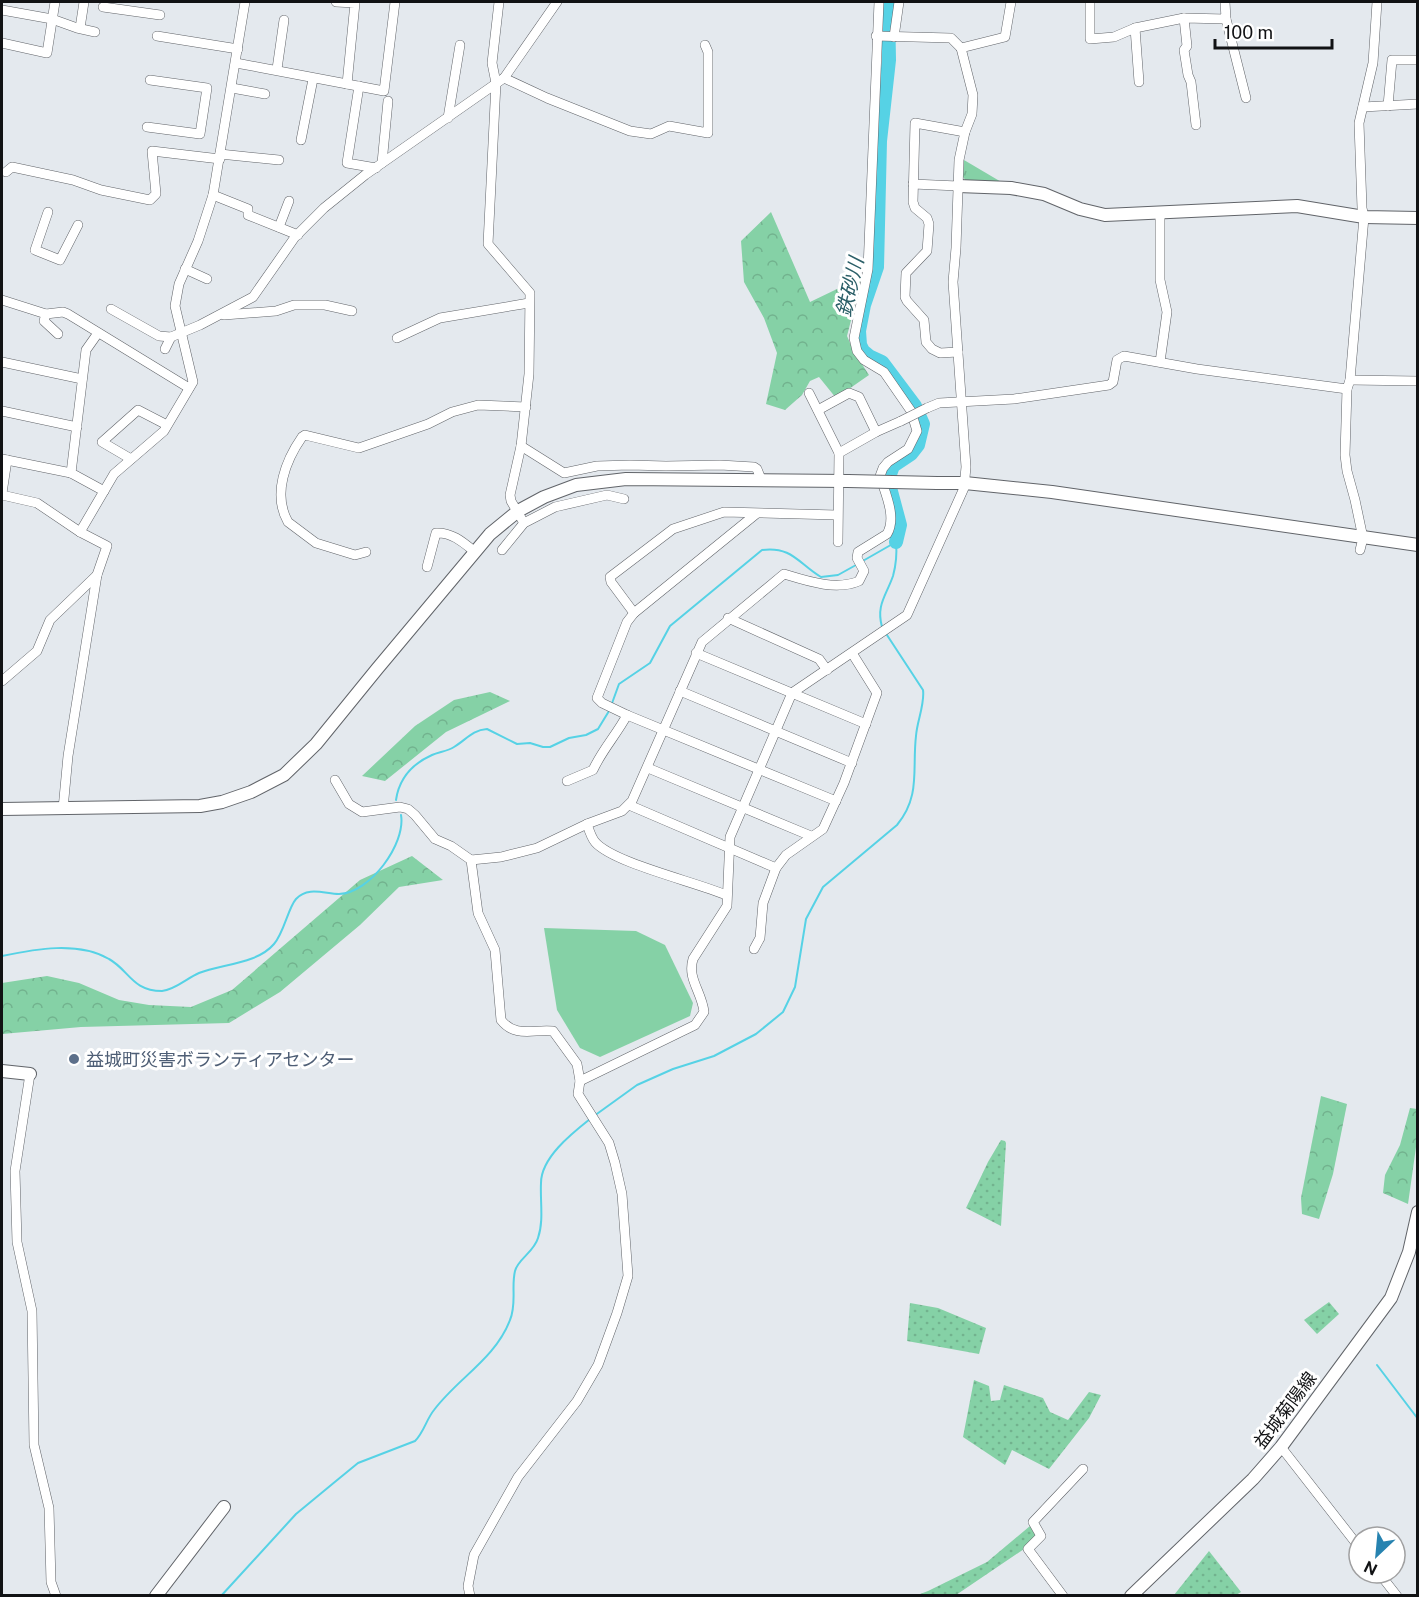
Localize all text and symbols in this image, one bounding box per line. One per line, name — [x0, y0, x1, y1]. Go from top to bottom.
scale bar — [1215, 12, 1332, 50]
text: 100 m — [1224, 22, 1273, 43]
water label: 鉄砂川 — [832, 253, 869, 319]
place label: 益城町災害ボランティアセンター — [86, 1049, 355, 1070]
marker: 益城町災害ボランティアセンター — [67, 1052, 81, 1066]
street label: 益城菊陽線 — [1250, 1368, 1320, 1452]
north arrow — [1347, 1525, 1407, 1585]
text: N — [1361, 1557, 1380, 1579]

